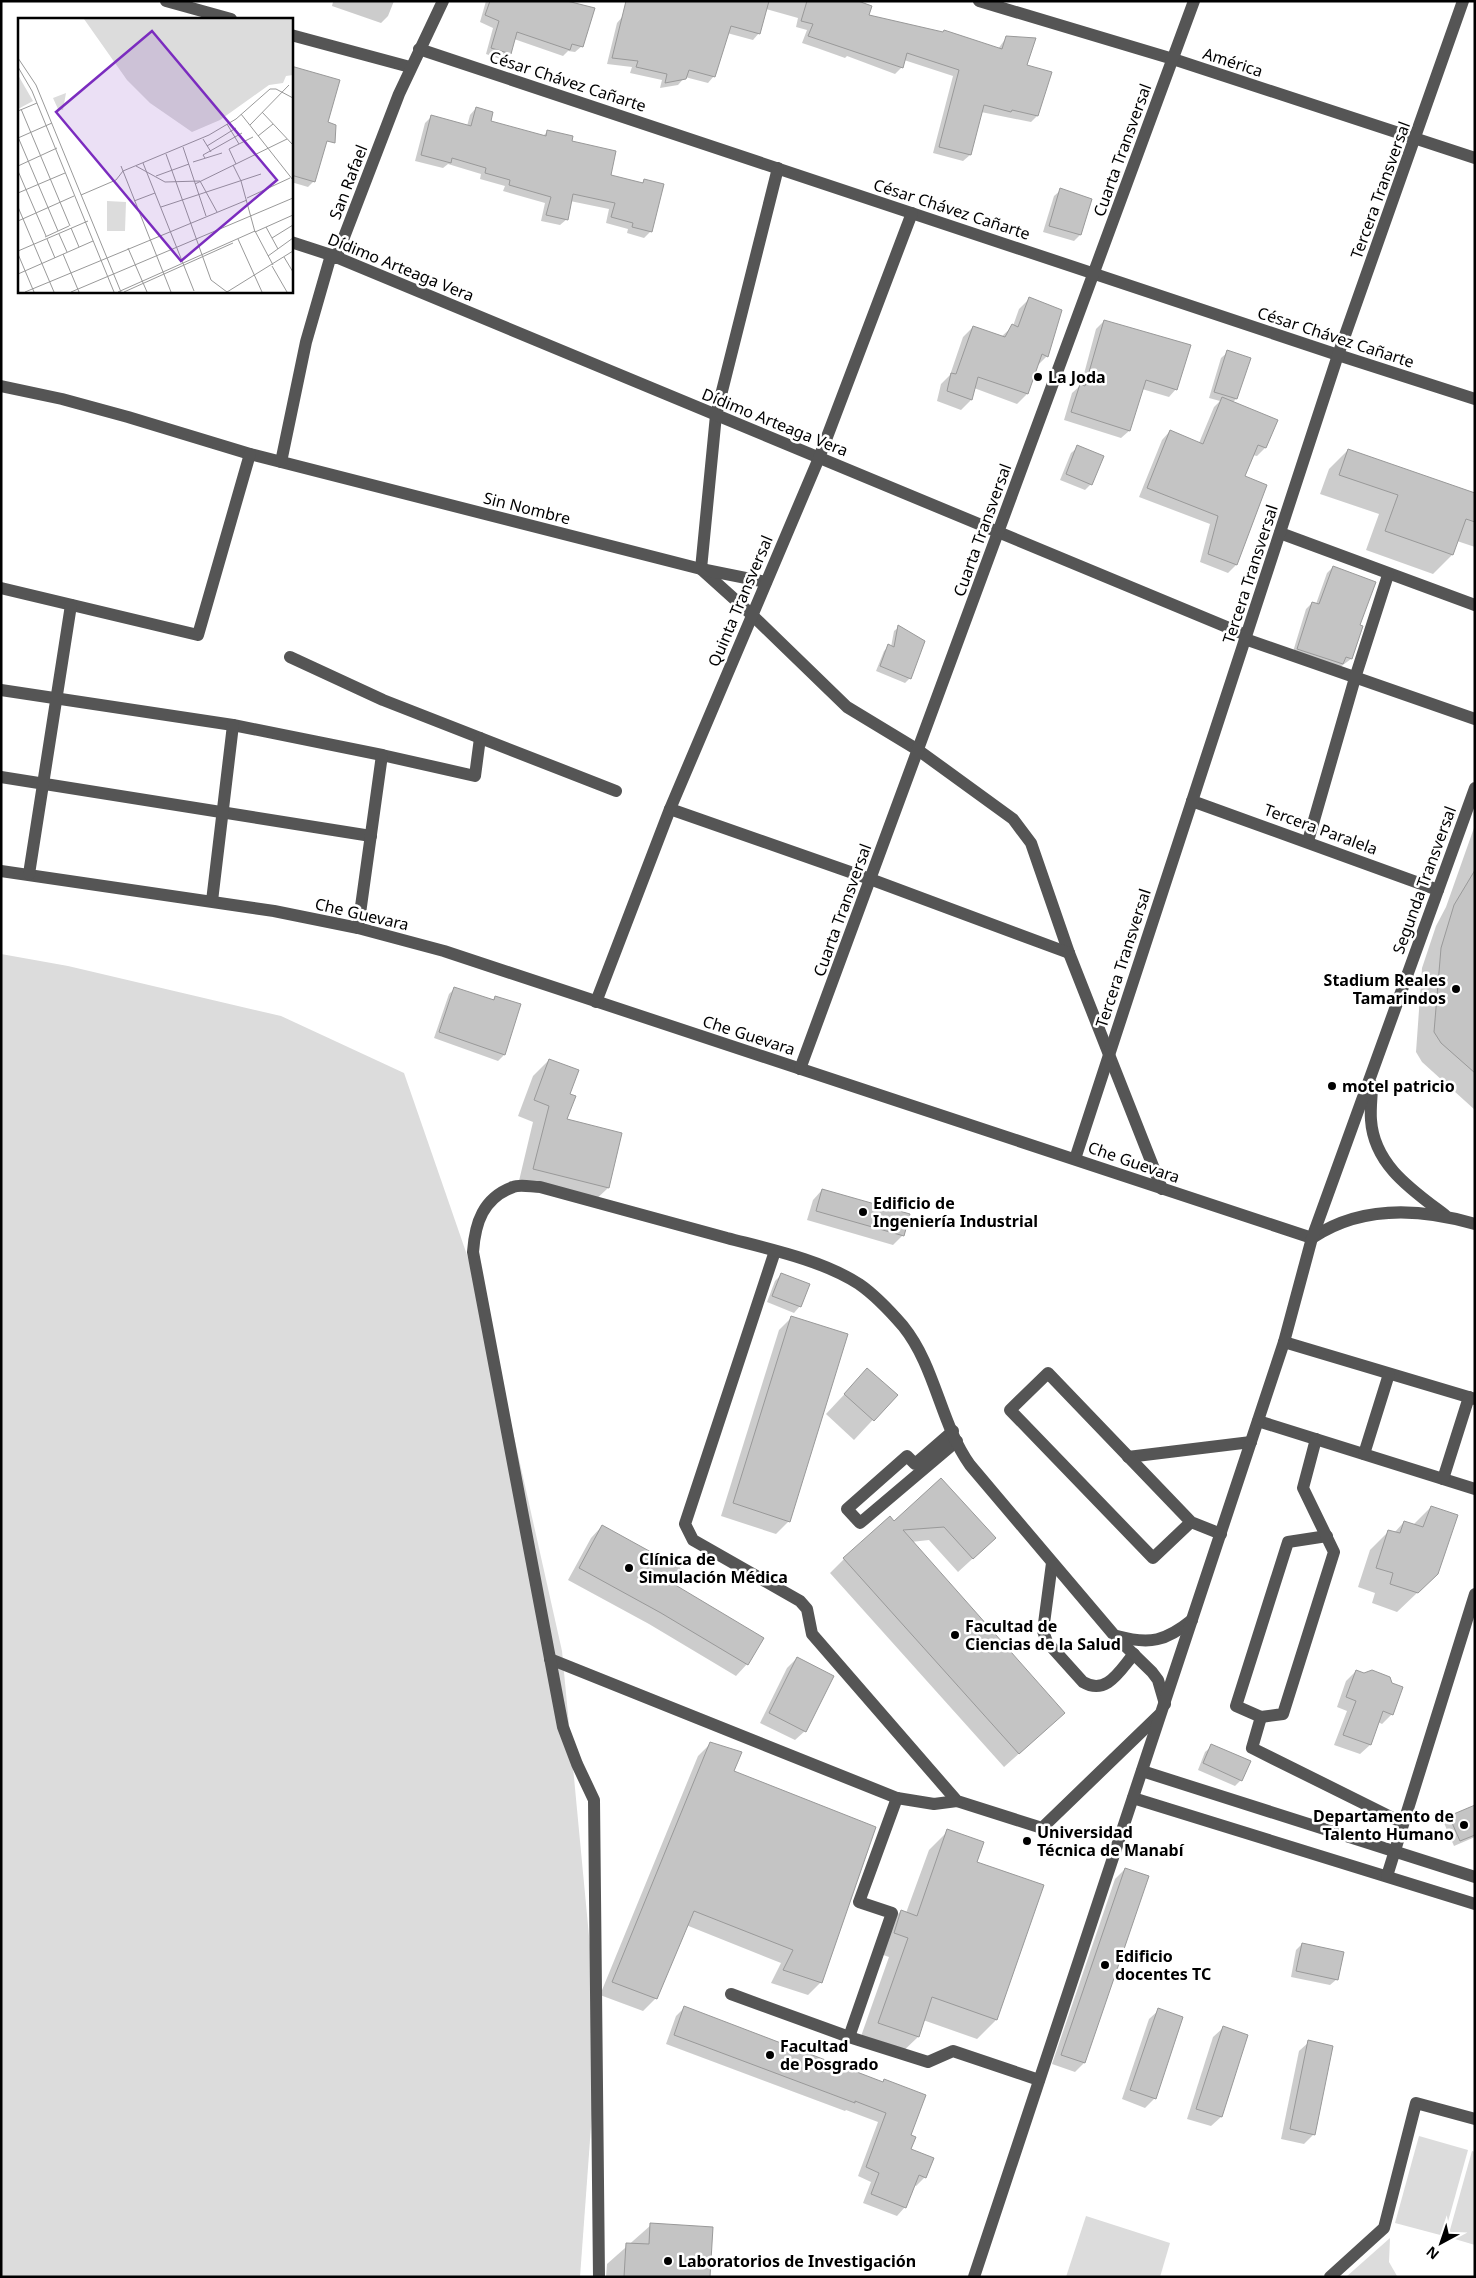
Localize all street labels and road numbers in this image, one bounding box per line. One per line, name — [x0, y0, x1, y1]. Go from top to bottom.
street label: América — [1200, 42, 1266, 82]
street label: César Chávez Cañarte — [487, 45, 649, 117]
street label: Cuarta Transversal — [1088, 80, 1156, 220]
street label: Tercera Transversal — [1345, 118, 1415, 262]
street label: San Rafael — [324, 141, 372, 223]
street label: César Chávez Cañarte — [871, 173, 1033, 245]
street label: Dídimo Arteaga Vera — [325, 228, 477, 306]
street label: César Chávez Cañarte — [1255, 301, 1417, 373]
street label: Dídimo Arteaga Vera — [699, 383, 851, 461]
street label: Cuarta Transversal — [948, 460, 1016, 600]
street label: Sin Nombre — [481, 487, 573, 529]
street label: Tercera Transversal — [1217, 502, 1283, 646]
street label: Quinta Transversal — [702, 532, 778, 670]
street label: Tercera Paralela — [1261, 798, 1381, 860]
street label: Segunda Transversal — [1387, 803, 1461, 957]
street label: Cuarta Transversal — [808, 840, 876, 980]
street label: Tercera Transversal — [1090, 886, 1156, 1030]
street label: Che Guevara — [313, 893, 411, 935]
street label: Che Guevara — [700, 1010, 798, 1060]
street label: Che Guevara — [1085, 1136, 1183, 1188]

